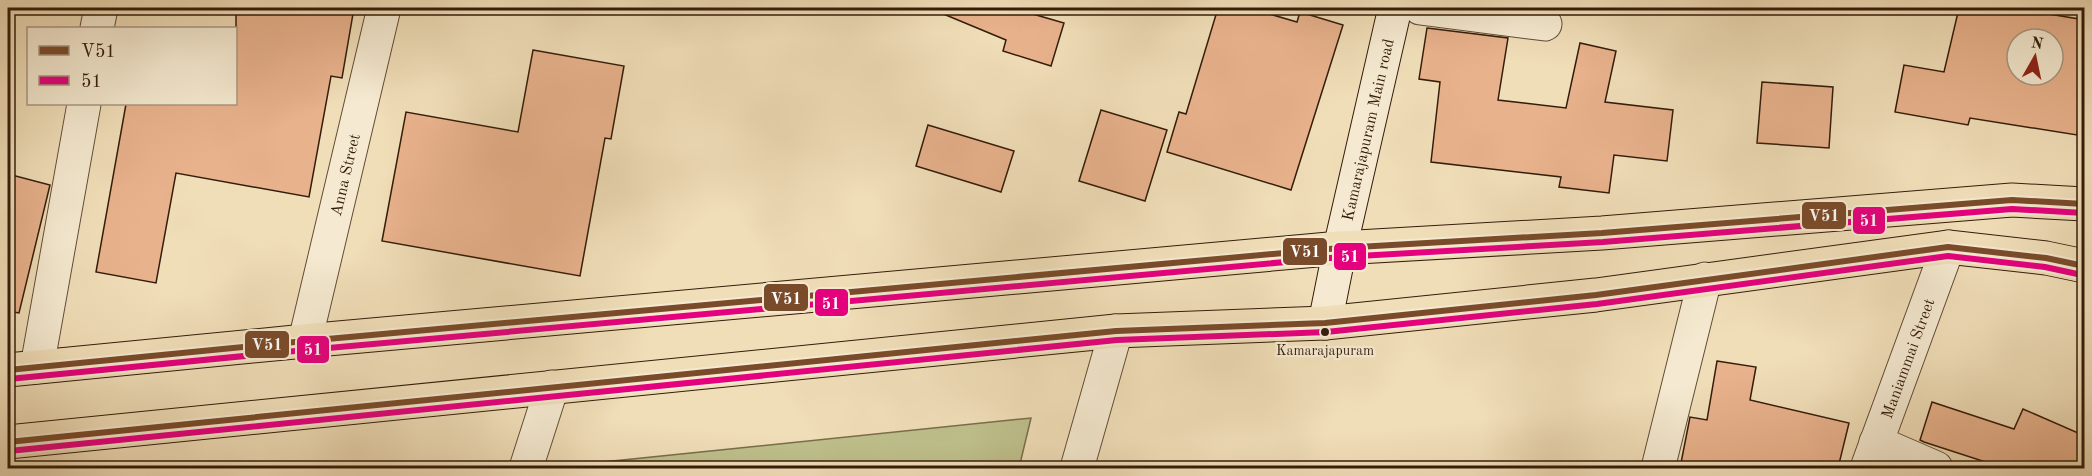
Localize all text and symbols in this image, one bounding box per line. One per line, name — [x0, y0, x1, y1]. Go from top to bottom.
legend — [27, 27, 237, 105]
north arrow — [2005, 27, 2065, 87]
text: N — [2030, 35, 2045, 53]
street label: Kamarajapuram Main road — [1340, 37, 1398, 223]
text: V51 — [81, 43, 116, 61]
text: 51 — [81, 73, 102, 91]
street label: Anna Street — [329, 132, 364, 218]
line badge: V51 — [1801, 201, 1847, 230]
line badge: 51 — [1852, 206, 1886, 235]
text: V51 — [1809, 209, 1839, 225]
text: 51 — [1860, 214, 1878, 230]
line badge: V51 — [1282, 237, 1328, 266]
line badge: 51 — [1333, 242, 1367, 271]
text: V51 — [1290, 245, 1320, 261]
text: 51 — [1341, 250, 1359, 266]
line badge: V51 — [763, 283, 809, 312]
line badge: 51 — [814, 288, 849, 317]
text: V51 — [771, 292, 801, 308]
street label: Maniammai Street — [1880, 296, 1939, 421]
text: 51 — [822, 297, 840, 313]
marker: Kamarajapuram — [1319, 326, 1331, 338]
line badge: V51 — [244, 330, 290, 359]
line badge: 51 — [296, 335, 330, 364]
text: V51 — [252, 338, 282, 354]
text: 51 — [304, 343, 322, 359]
place label: Kamarajapuram — [1276, 344, 1374, 358]

